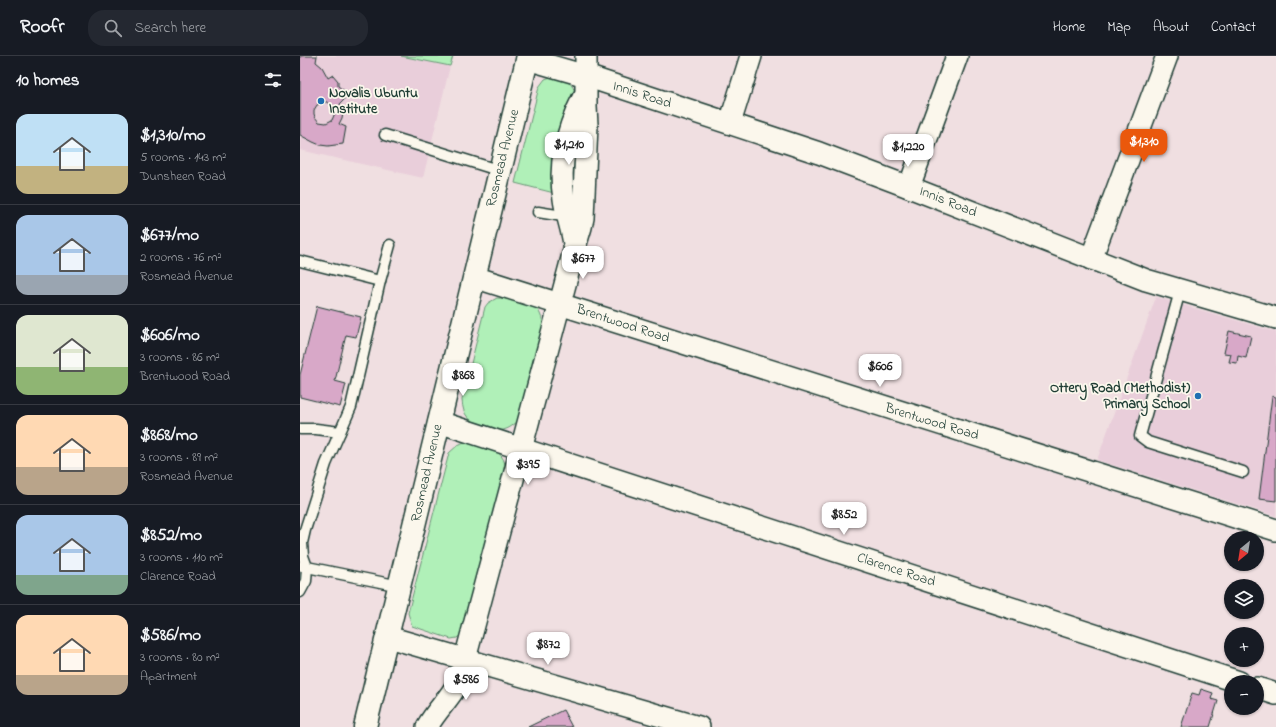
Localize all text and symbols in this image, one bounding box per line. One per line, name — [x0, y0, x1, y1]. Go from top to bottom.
search box — [88, 10, 368, 46]
text: Roofr — [20, 14, 64, 41]
icon: search — [102, 17, 124, 39]
text: Search here — [134, 17, 206, 39]
text: Home — [1053, 17, 1085, 38]
text: Map — [1107, 17, 1131, 38]
text: About — [1153, 17, 1189, 38]
text: Contact — [1211, 17, 1256, 38]
text: 10 homes — [16, 68, 79, 93]
icon: filters — [262, 69, 284, 91]
street label: Innis Road — [610, 76, 674, 114]
place label: Novalis Ubuntu Institute — [329, 83, 418, 120]
marker: Novalis Ubuntu Institute — [316, 96, 326, 106]
street label: Rosmead Avenue — [481, 106, 525, 209]
text: $1,310/mo — [140, 123, 206, 148]
pin: $1,310 — [1111, 129, 1177, 163]
icon: home — [48, 130, 96, 178]
pin: $1,210 — [536, 132, 602, 166]
text: $1,310 — [1129, 132, 1159, 151]
pin: $1,220 — [875, 134, 941, 168]
text: $1,210 — [554, 135, 584, 154]
text: $1,220 — [892, 137, 924, 156]
text: 5 rooms · 143 m² — [140, 148, 226, 167]
text: Dunsheen Road — [140, 167, 226, 186]
street label: Innis Road — [916, 181, 980, 223]
text: $677/mo — [140, 223, 199, 248]
icon: home — [48, 231, 96, 279]
pin: $677 — [559, 246, 607, 280]
text: 2 rooms · 76 m² — [140, 248, 222, 267]
text: $677 — [571, 249, 595, 268]
text: Rosmead Avenue — [140, 267, 233, 286]
street label: Brentwood Road — [573, 299, 673, 349]
text: $606/mo — [140, 323, 200, 348]
icon: home — [48, 331, 96, 379]
text: 3 rooms · 86 m² — [140, 348, 220, 367]
pin: $606 — [856, 354, 904, 388]
text: $606 — [868, 357, 892, 376]
pin: $868 — [439, 363, 487, 397]
text: $868 — [451, 366, 475, 385]
text: Brentwood Road — [140, 367, 230, 386]
place label: Ottery Road (Methodist) Primary School — [1050, 378, 1191, 417]
marker: Ottery Road (Methodist) Primary School — [1193, 391, 1203, 401]
street label: Brentwood Road — [882, 397, 982, 446]
street label: Rosmead Avenue — [406, 421, 449, 524]
text: $868/mo — [140, 423, 198, 448]
icon: home — [48, 431, 96, 479]
text: 3 rooms · 89 m² — [140, 448, 218, 467]
pin: $395 — [504, 452, 552, 486]
text: $395 — [516, 455, 540, 474]
text: Rosmead Avenue — [140, 467, 233, 486]
pin: $852 — [820, 502, 868, 536]
text: $852 — [831, 505, 857, 524]
text: $852/mo — [140, 523, 202, 548]
icon: home — [48, 531, 96, 579]
north arrow — [1224, 531, 1264, 571]
map controls — [1224, 531, 1264, 715]
street label: Clarence Road — [854, 547, 938, 593]
text: 3 rooms · 110 m² — [140, 548, 223, 567]
text: Clarence Road — [140, 567, 216, 586]
button: layers — [1224, 579, 1264, 619]
text: $586/mo — [140, 623, 201, 648]
button: + — [1224, 627, 1264, 667]
icon: home — [48, 631, 96, 679]
pin: $872 — [524, 632, 572, 666]
text: $872 — [536, 635, 560, 654]
text: 3 rooms · 80 m² — [140, 648, 220, 667]
text: Apartment — [140, 667, 197, 686]
pin: $586 — [442, 667, 490, 701]
text: $586 — [453, 670, 479, 689]
button: − — [1224, 675, 1264, 715]

